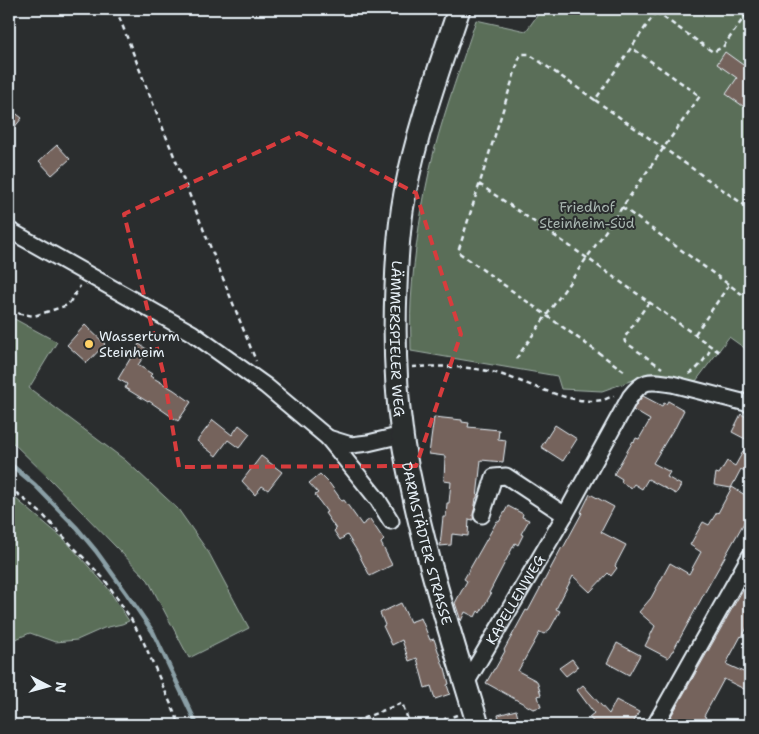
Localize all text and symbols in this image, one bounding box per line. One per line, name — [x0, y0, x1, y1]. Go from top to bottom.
park label: Friedhof Steinheim-Süd — [539, 198, 635, 232]
street label: LÄMMERSPIELER WEG — [386, 260, 409, 418]
place label: Wasserturm Steinheim — [99, 327, 180, 361]
marker: Wasserturm Steinheim — [83, 338, 95, 350]
street label: DARMSTÄDTER STRASSE — [398, 460, 456, 627]
street label: KAPELLENWEG — [482, 551, 549, 648]
north arrow — [22, 662, 72, 712]
text: N — [51, 681, 70, 694]

